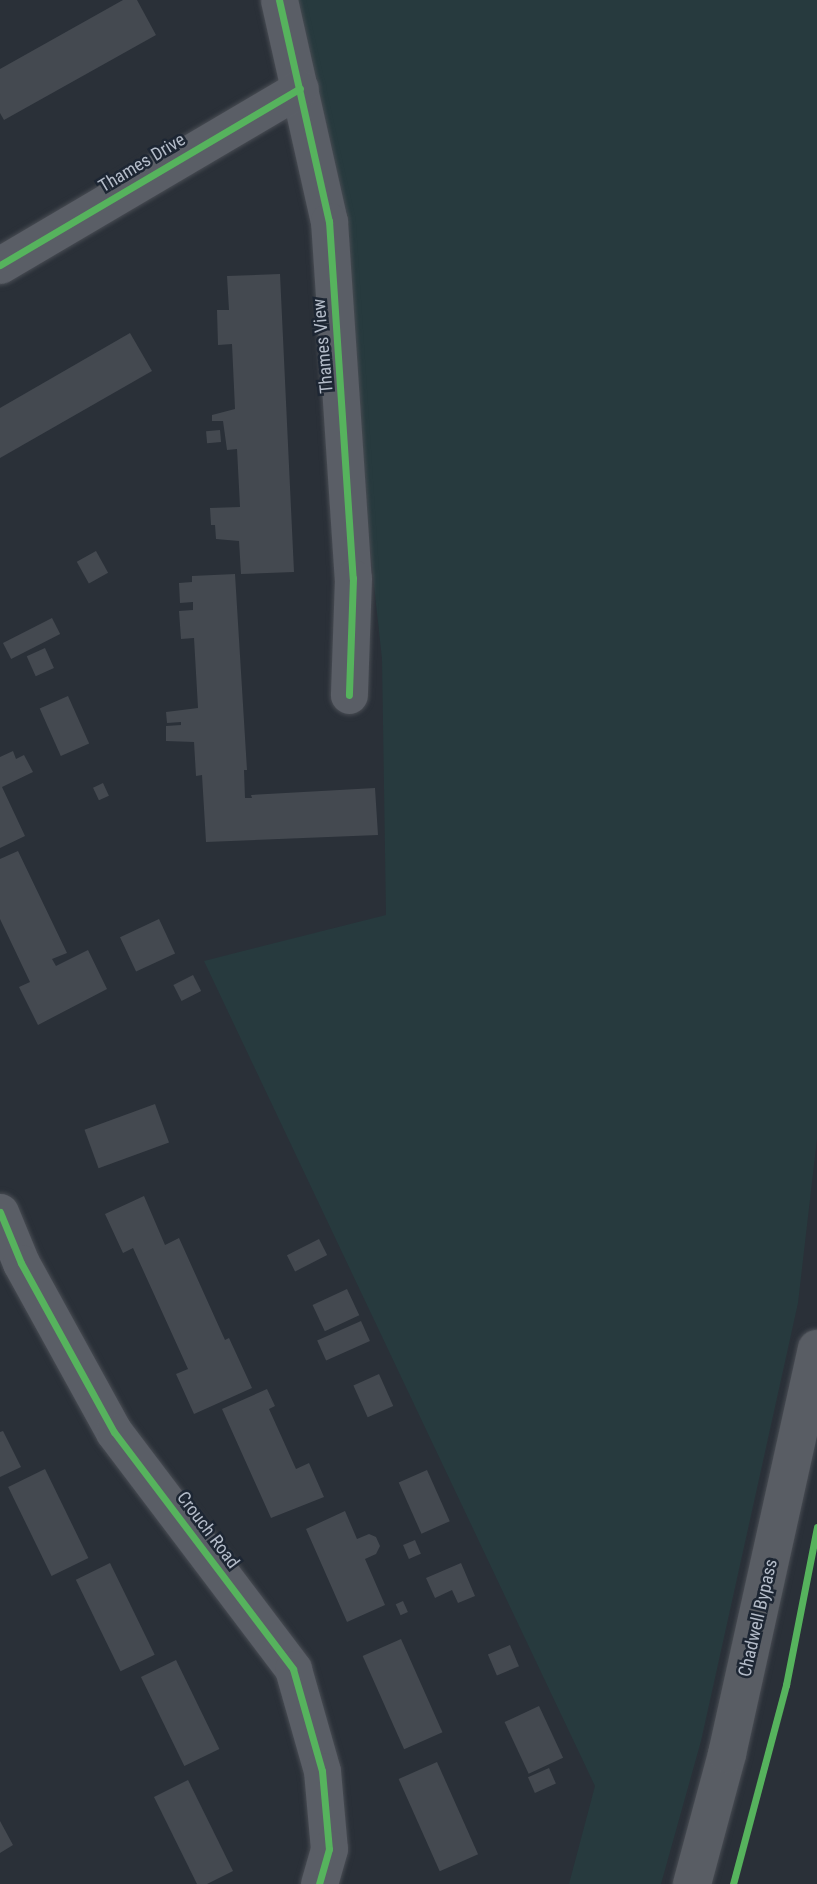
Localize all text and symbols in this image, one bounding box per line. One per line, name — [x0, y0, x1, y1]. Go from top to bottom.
street label: Thames Drive — [95, 129, 189, 197]
street label: Thames View — [308, 298, 338, 394]
street label: Crouch Road — [172, 1487, 244, 1573]
street label: Chadwell Bypass — [734, 1557, 782, 1679]

